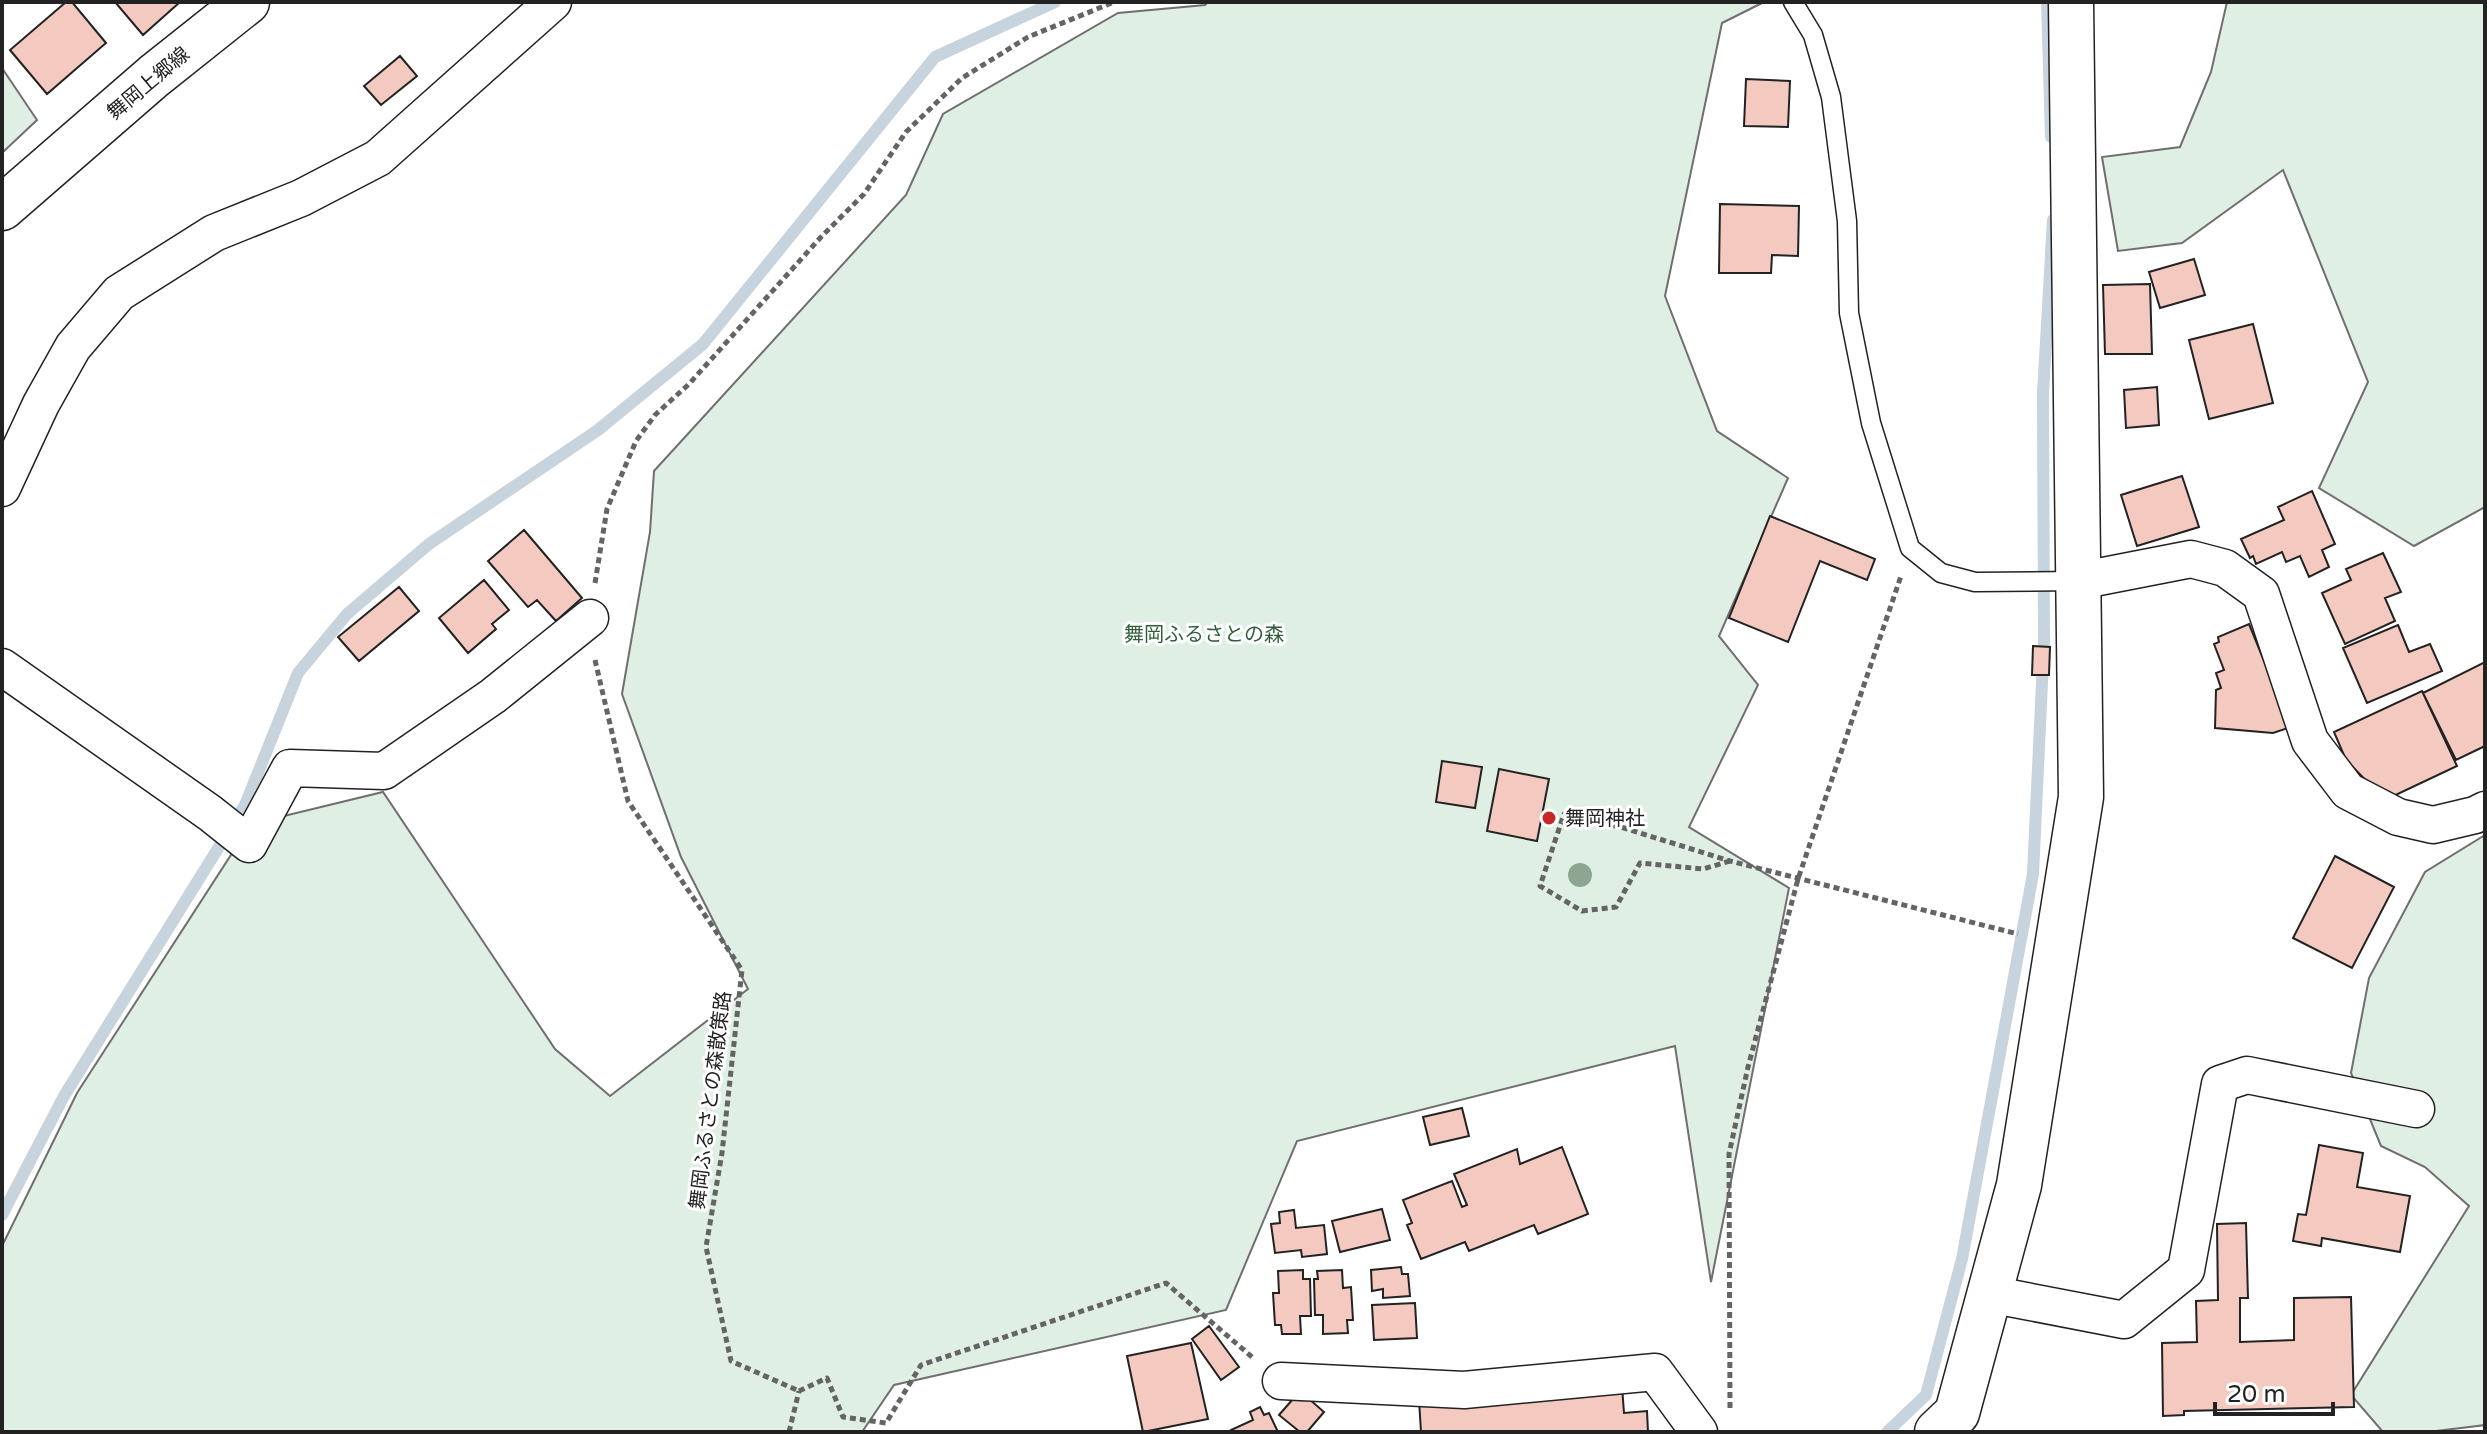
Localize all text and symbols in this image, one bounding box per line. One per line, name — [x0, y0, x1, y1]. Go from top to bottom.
street label: 舞岡上郷線 — [103, 42, 195, 125]
park label: 舞岡ふるさとの森 — [1124, 623, 1284, 647]
place label: 舞岡神社 — [1565, 807, 1645, 831]
marker: 舞岡神社 — [1540, 809, 1558, 827]
street label: 舞岡ふるさとの森散策路 — [686, 990, 736, 1211]
scale bar — [2215, 1366, 2333, 1416]
text: 20 m — [2227, 1380, 2285, 1409]

